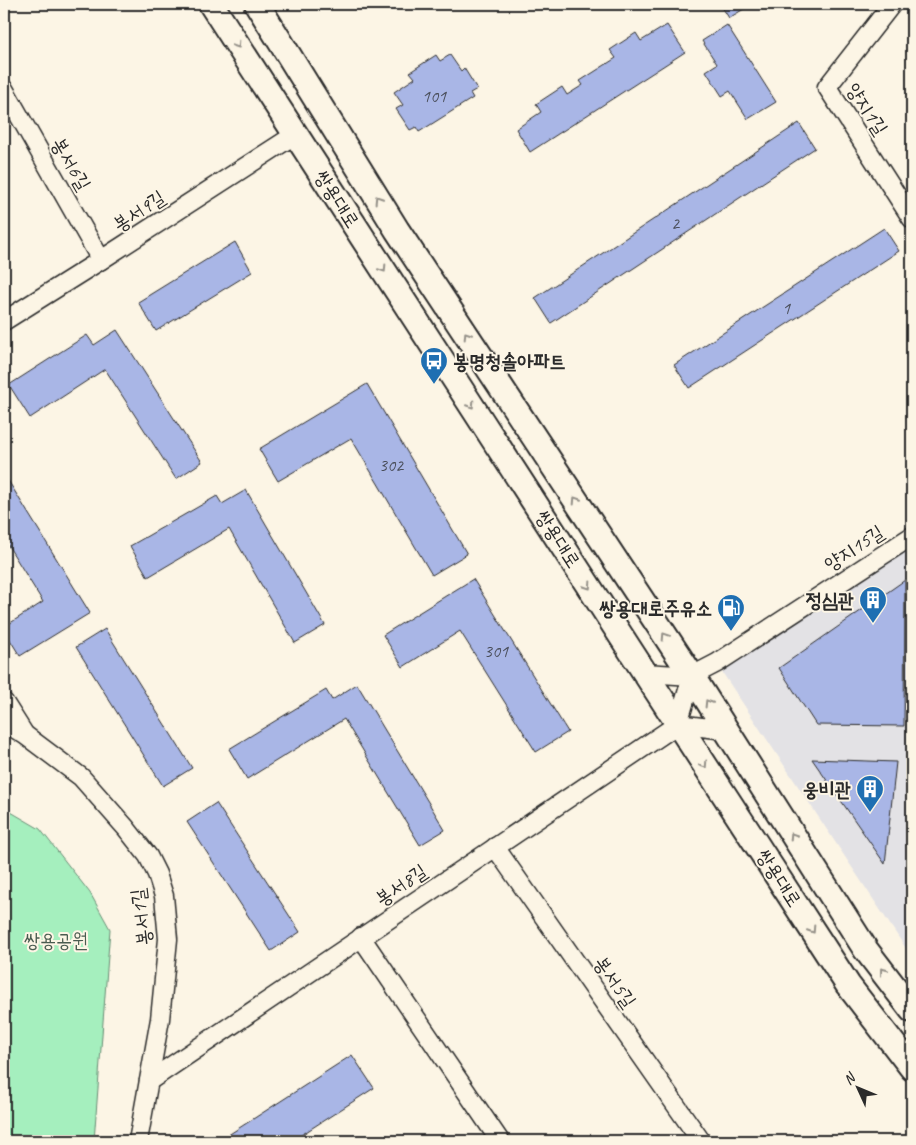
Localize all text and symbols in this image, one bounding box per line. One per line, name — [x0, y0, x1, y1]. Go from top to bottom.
one-way arrow — [231, 39, 240, 48]
street label: 양지1길 — [841, 78, 893, 140]
house number: 101 — [422, 85, 447, 107]
street label: 봉서6길 — [46, 133, 96, 195]
street label: 쌍용대로 — [309, 165, 365, 233]
street label: 봉서9길 — [108, 185, 170, 237]
one-way arrow — [375, 195, 385, 204]
house number: 2 — [671, 212, 681, 234]
one-way arrow — [377, 263, 386, 273]
house number: 1 — [782, 297, 791, 319]
one-way arrow — [464, 331, 473, 341]
bus stop icon: 봉명청솔아파트 — [419, 346, 449, 385]
place label: 봉명청솔아파트 — [453, 349, 566, 374]
one-way arrow — [465, 400, 475, 409]
house number: 302 — [379, 454, 405, 476]
one-way arrow — [572, 496, 582, 505]
street label: 쌍용대로 — [530, 505, 586, 573]
street label: 양지15길 — [819, 519, 889, 577]
one-way arrow — [582, 580, 591, 589]
building icon: 정심관 — [858, 585, 888, 624]
place label: 정심관 — [806, 588, 854, 613]
fuel station icon: 쌍용대로주유소 — [716, 593, 746, 632]
place label: 쌍용대로주유소 — [599, 596, 712, 621]
one-way arrow — [662, 632, 671, 641]
house number: 301 — [484, 640, 509, 662]
one-way arrow — [705, 699, 715, 708]
one-way arrow — [698, 759, 707, 768]
building icon: 웅비관 — [855, 774, 885, 813]
place label: 웅비관 — [803, 777, 851, 802]
one-way arrow — [790, 832, 799, 841]
street label: 쌍용대로 — [751, 844, 807, 912]
street label: 봉서8길 — [370, 859, 432, 911]
street label: 봉서1길 — [125, 887, 157, 947]
one-way arrow — [806, 925, 816, 934]
park label: 쌍용공원 — [24, 928, 88, 953]
street label: 봉서5길 — [588, 951, 642, 1013]
one-way arrow — [880, 968, 888, 977]
north arrow — [834, 1062, 884, 1112]
text: N — [840, 1069, 860, 1088]

